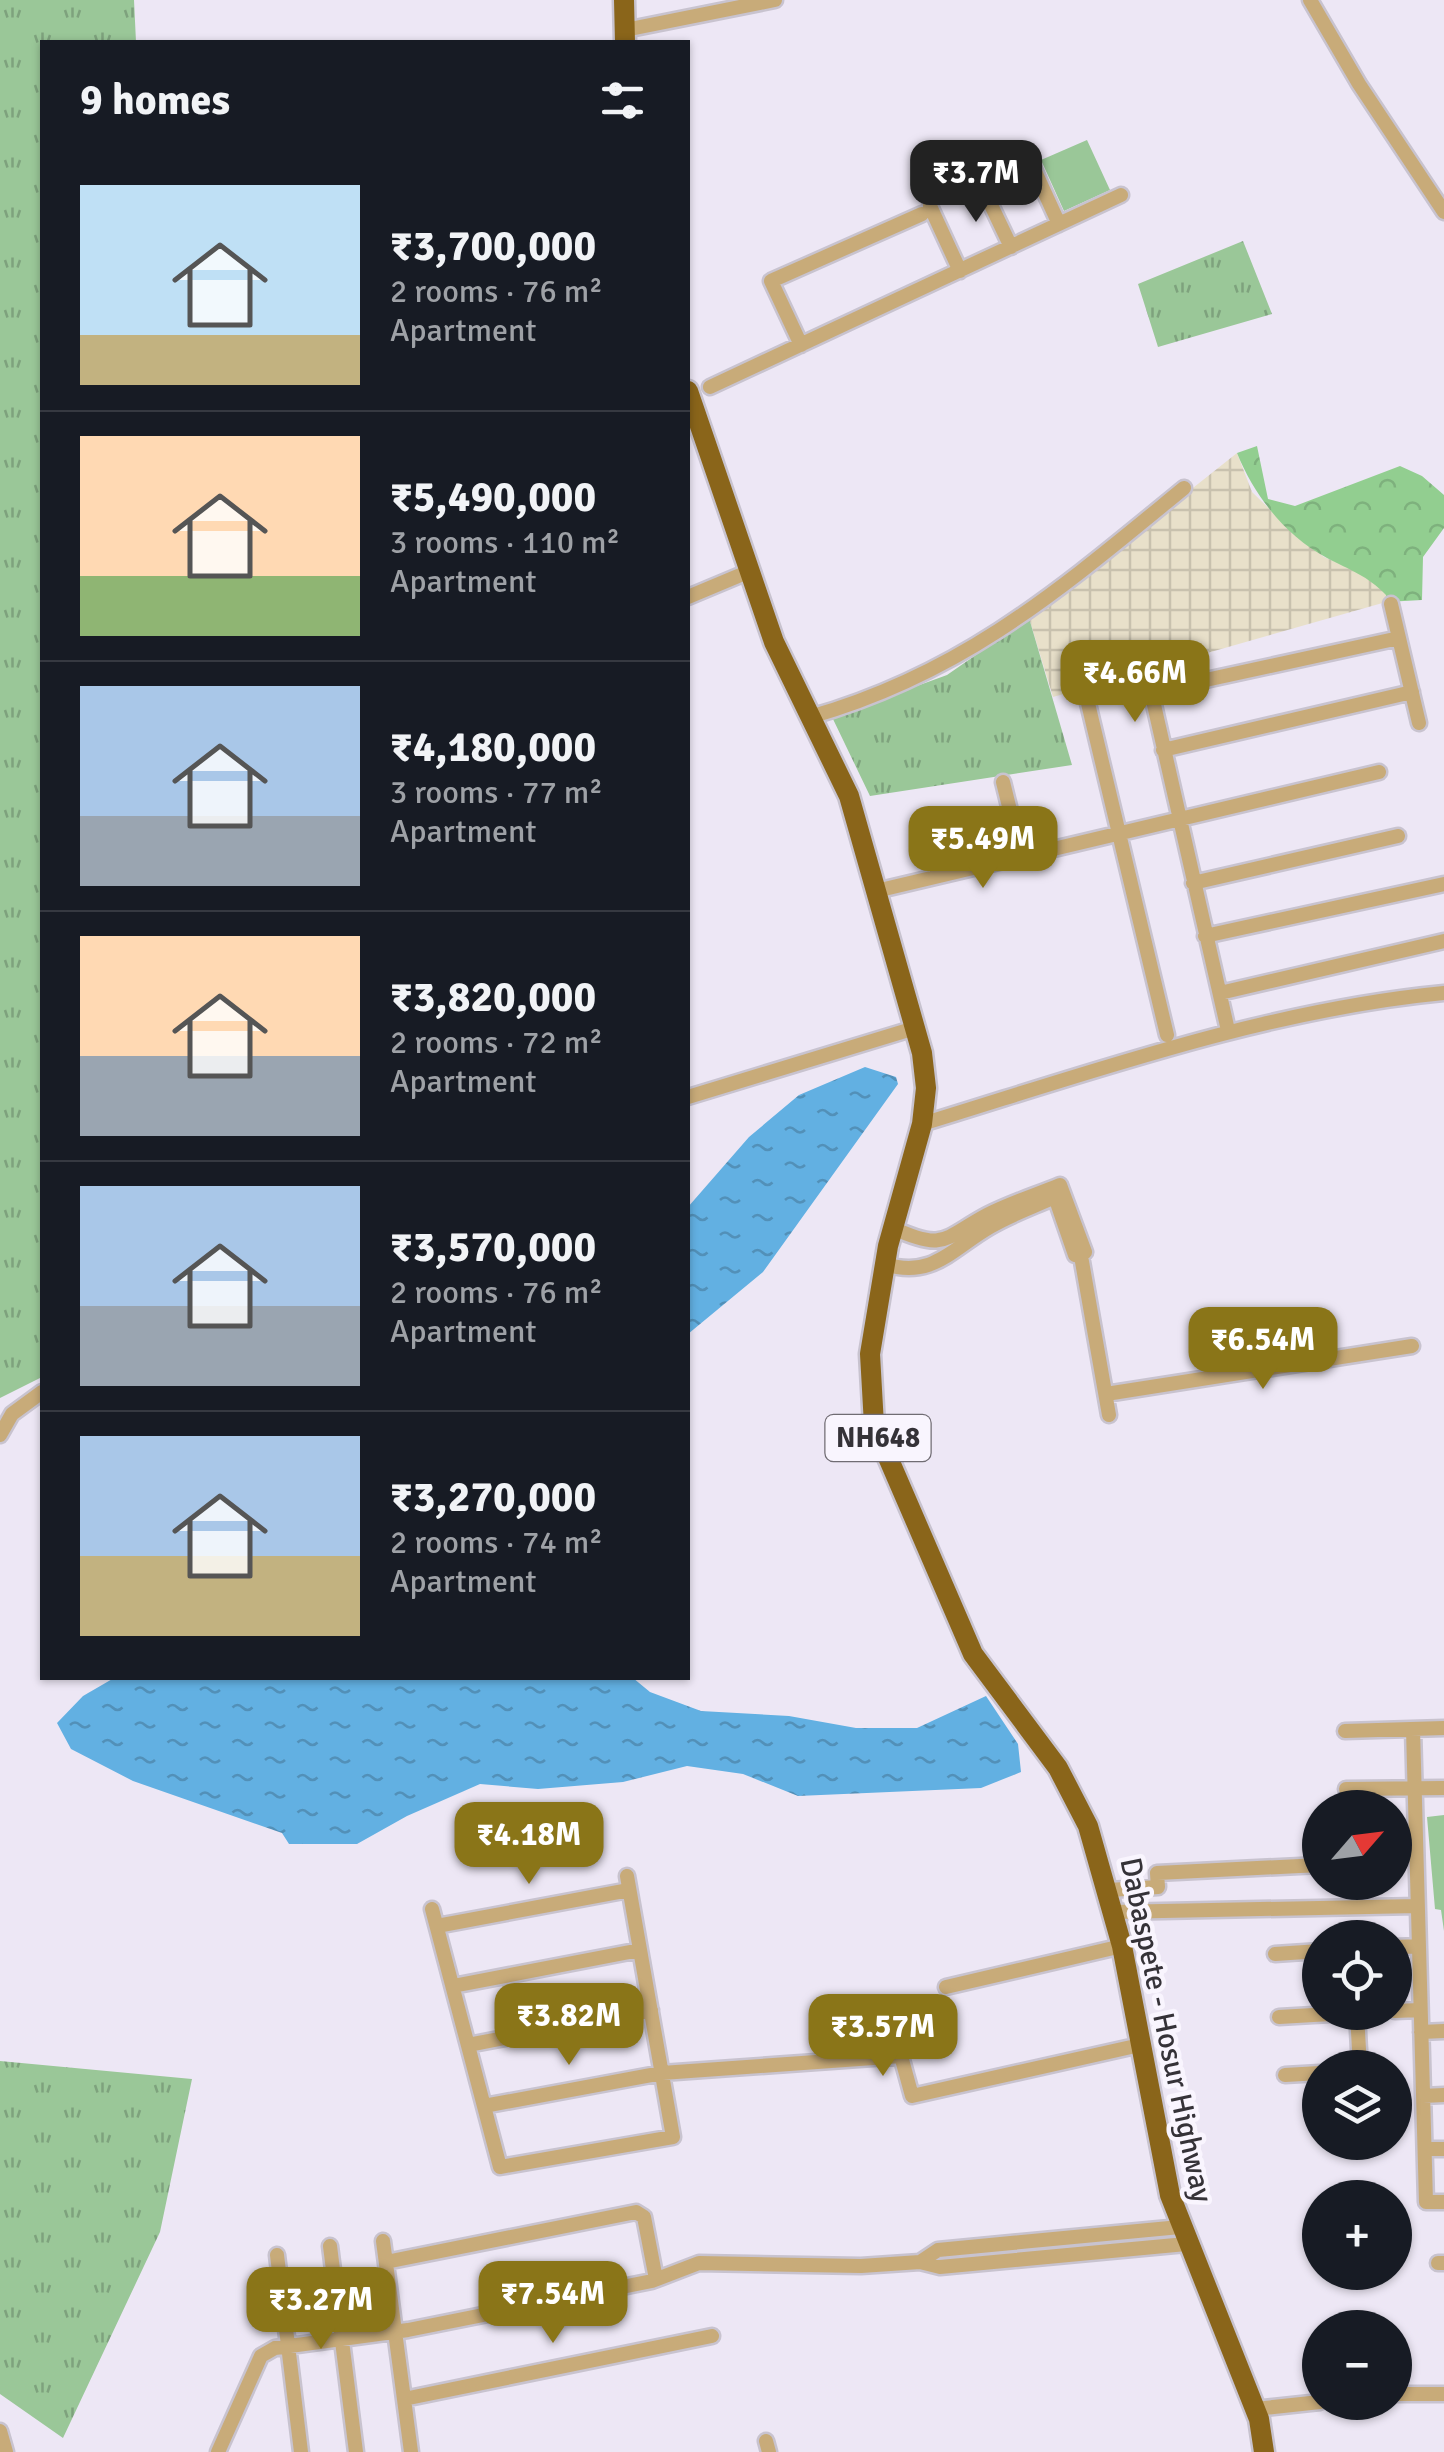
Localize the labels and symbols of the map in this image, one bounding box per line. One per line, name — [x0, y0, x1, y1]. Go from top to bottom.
pin: ₹3.7M — [906, 140, 1046, 225]
pin: ₹4.66M — [1054, 640, 1216, 725]
pin: ₹5.49M — [902, 806, 1064, 891]
pin: ₹6.54M — [1182, 1307, 1344, 1392]
road number: NH648 — [826, 1415, 930, 1461]
north arrow — [1302, 1790, 1412, 1900]
pin: ₹4.18M — [448, 1802, 610, 1887]
street label: Dabaspete - Hosur Highway — [1111, 1854, 1221, 2206]
pin: ₹3.82M — [488, 1983, 650, 2068]
pin: ₹3.57M — [802, 1994, 964, 2079]
pin: ₹7.54M — [472, 2261, 634, 2346]
pin: ₹3.27M — [240, 2267, 402, 2352]

